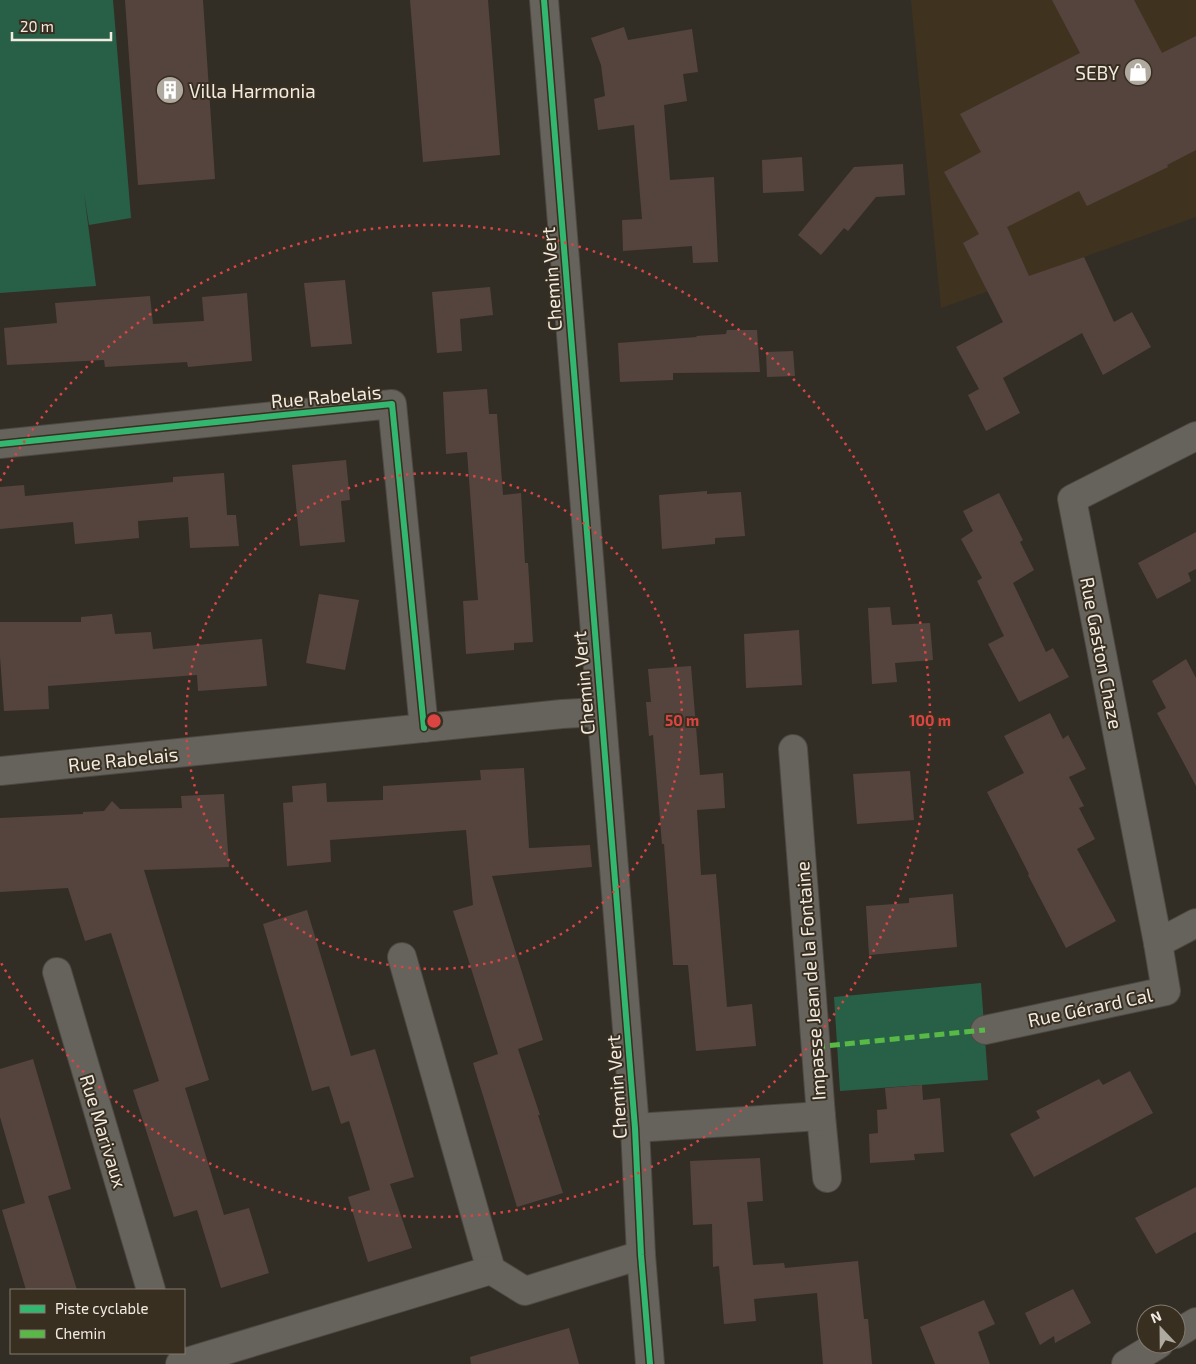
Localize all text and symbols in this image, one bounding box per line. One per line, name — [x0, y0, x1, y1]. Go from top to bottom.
scale bar — [12, 10, 111, 42]
text: 20 m — [20, 17, 54, 35]
shop icon: SEBY — [1123, 57, 1153, 87]
place label: SEBY — [1075, 61, 1119, 84]
building icon: Villa Harmonia — [155, 75, 185, 105]
place label: Villa Harmonia — [189, 79, 316, 102]
street label: Chemin Vert — [536, 226, 566, 332]
street label: Rue Rabelais — [270, 380, 382, 412]
street label: Rue Gaston Chaze — [1076, 575, 1128, 731]
street label: Chemin Vert — [567, 630, 599, 736]
text: 50 m — [665, 711, 699, 729]
text: 100 m — [909, 711, 951, 729]
centre of rings — [425, 712, 443, 730]
street label: Rue Rabelais — [67, 742, 179, 776]
street label: Impasse Jean de la Fontaine — [790, 861, 830, 1101]
street label: Rue Gérard Cal — [1026, 983, 1155, 1031]
street label: Chemin Vert — [601, 1034, 631, 1140]
street label: Rue Marivaux — [76, 1071, 132, 1191]
legend — [10, 1289, 185, 1354]
text: Piste cyclable — [55, 1299, 149, 1317]
north arrow — [1136, 1304, 1186, 1354]
text: N — [1148, 1307, 1164, 1326]
text: Chemin — [55, 1324, 106, 1342]

